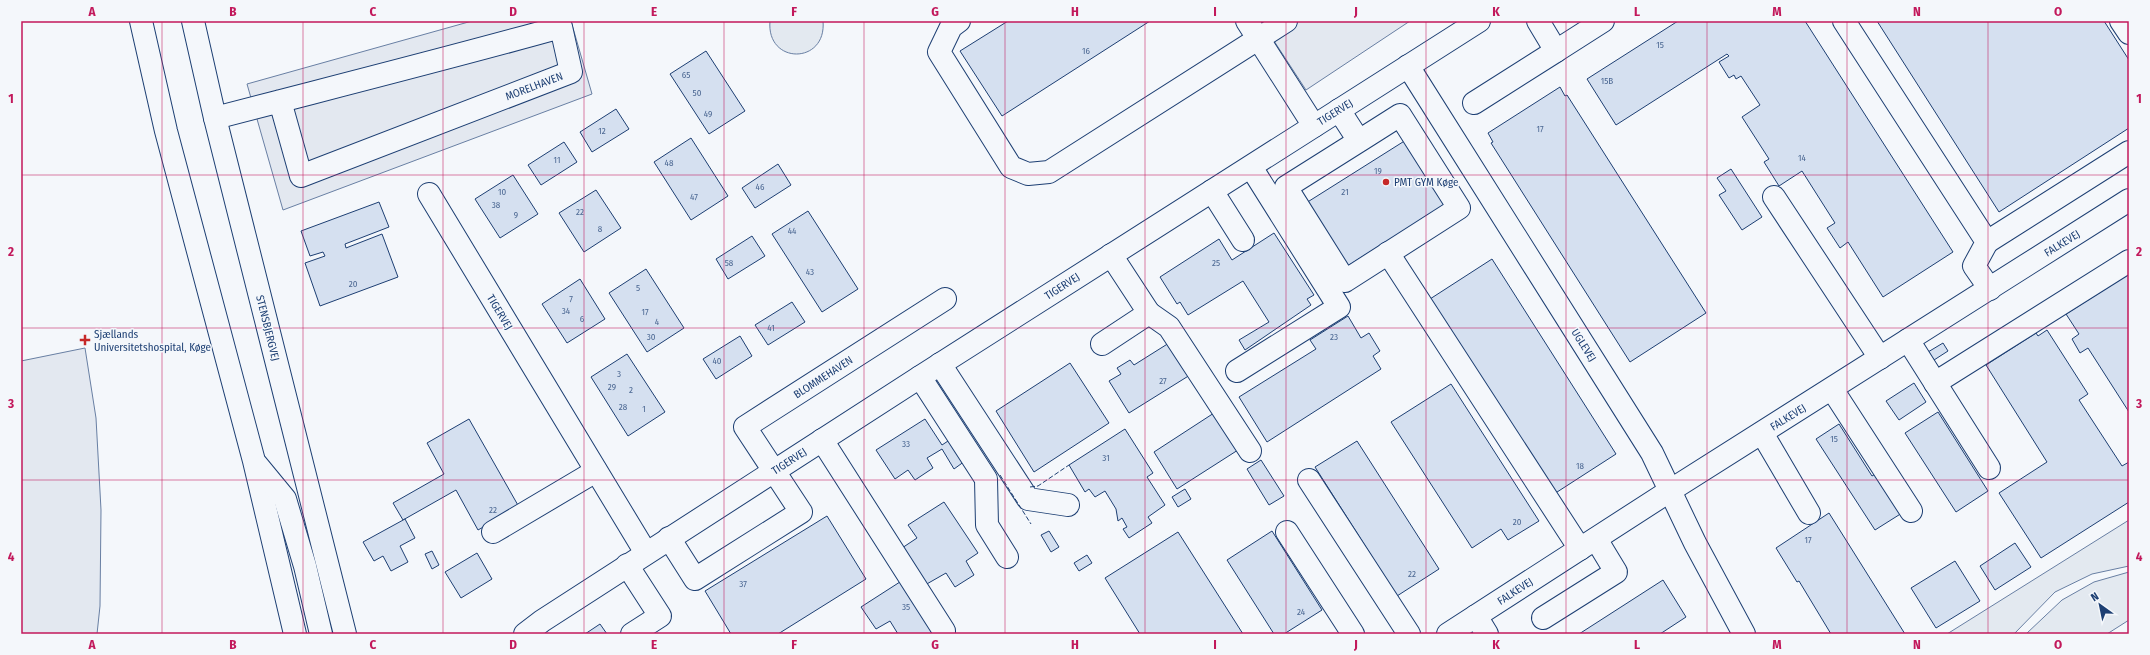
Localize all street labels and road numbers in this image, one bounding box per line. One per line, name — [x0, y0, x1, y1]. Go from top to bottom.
street label: MORELHAVEN — [504, 70, 565, 103]
street label: TIGERVEJ — [1315, 97, 1355, 128]
street label: FALKEVEJ — [2042, 227, 2083, 259]
street label: TIGERVEJ — [1042, 270, 1082, 303]
street label: TIGERVEJ — [484, 292, 515, 332]
street label: STENSBJERGVEJ — [253, 294, 282, 362]
street label: UGLEVEJ — [1568, 326, 1599, 364]
street label: BLOMMEHAVEN — [791, 354, 855, 401]
street label: FALKEVEJ — [1768, 401, 1809, 433]
street label: TIGERVEJ — [769, 445, 809, 478]
street label: FALKEVEJ — [1495, 575, 1535, 608]

